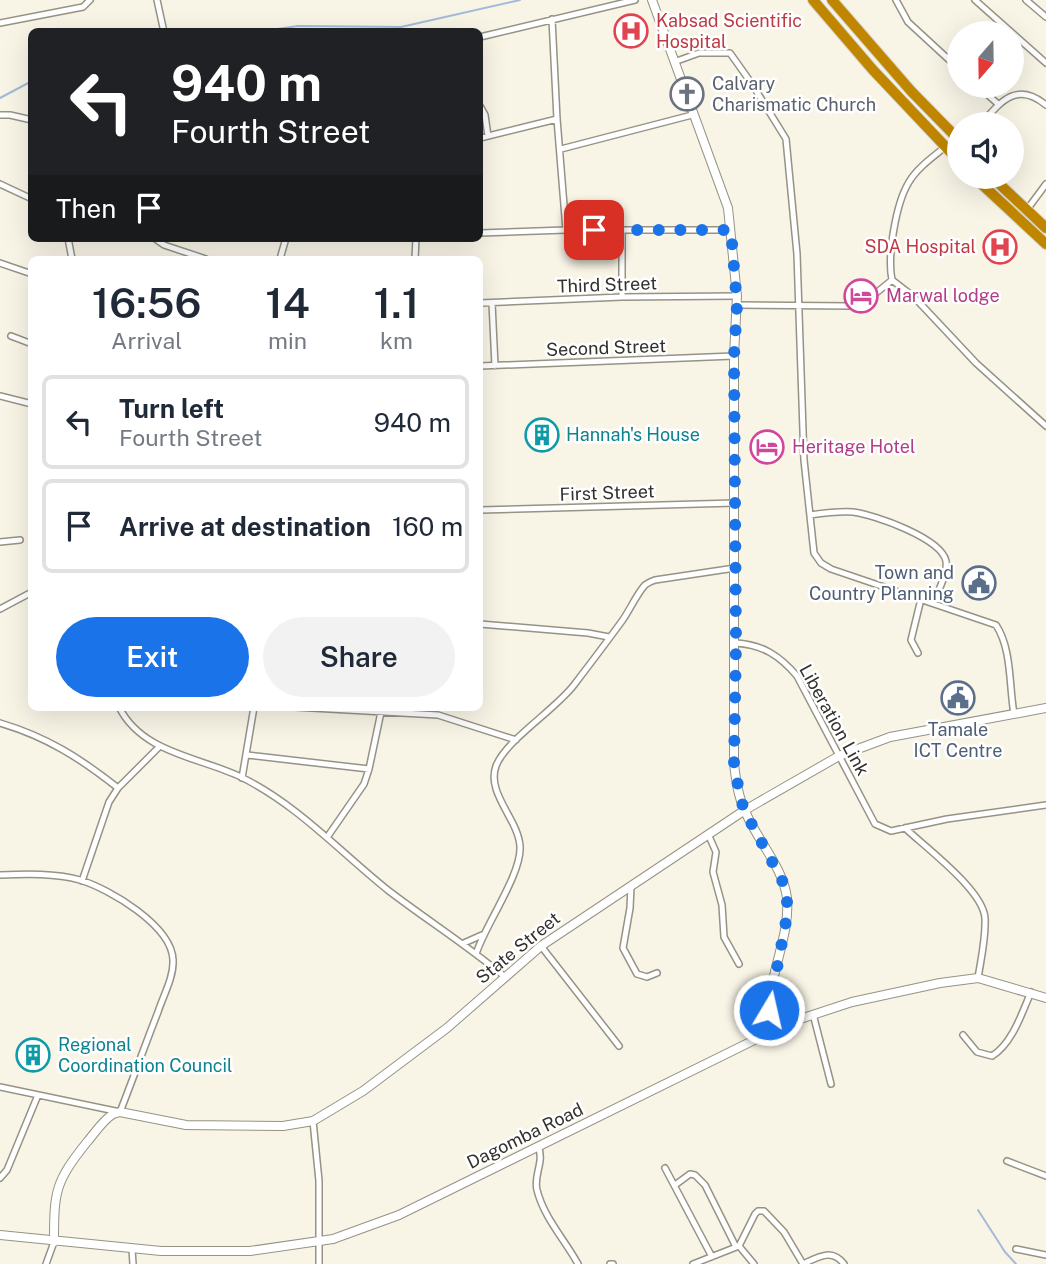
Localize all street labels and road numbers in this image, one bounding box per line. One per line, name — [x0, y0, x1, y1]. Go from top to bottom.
street label: Third Street — [557, 272, 657, 297]
street label: Second Street — [546, 335, 666, 360]
street label: First Street — [559, 480, 655, 505]
street label: Liberation Link — [795, 660, 874, 779]
street label: State Street — [471, 907, 564, 988]
street label: Dagomba Road — [463, 1098, 586, 1173]

